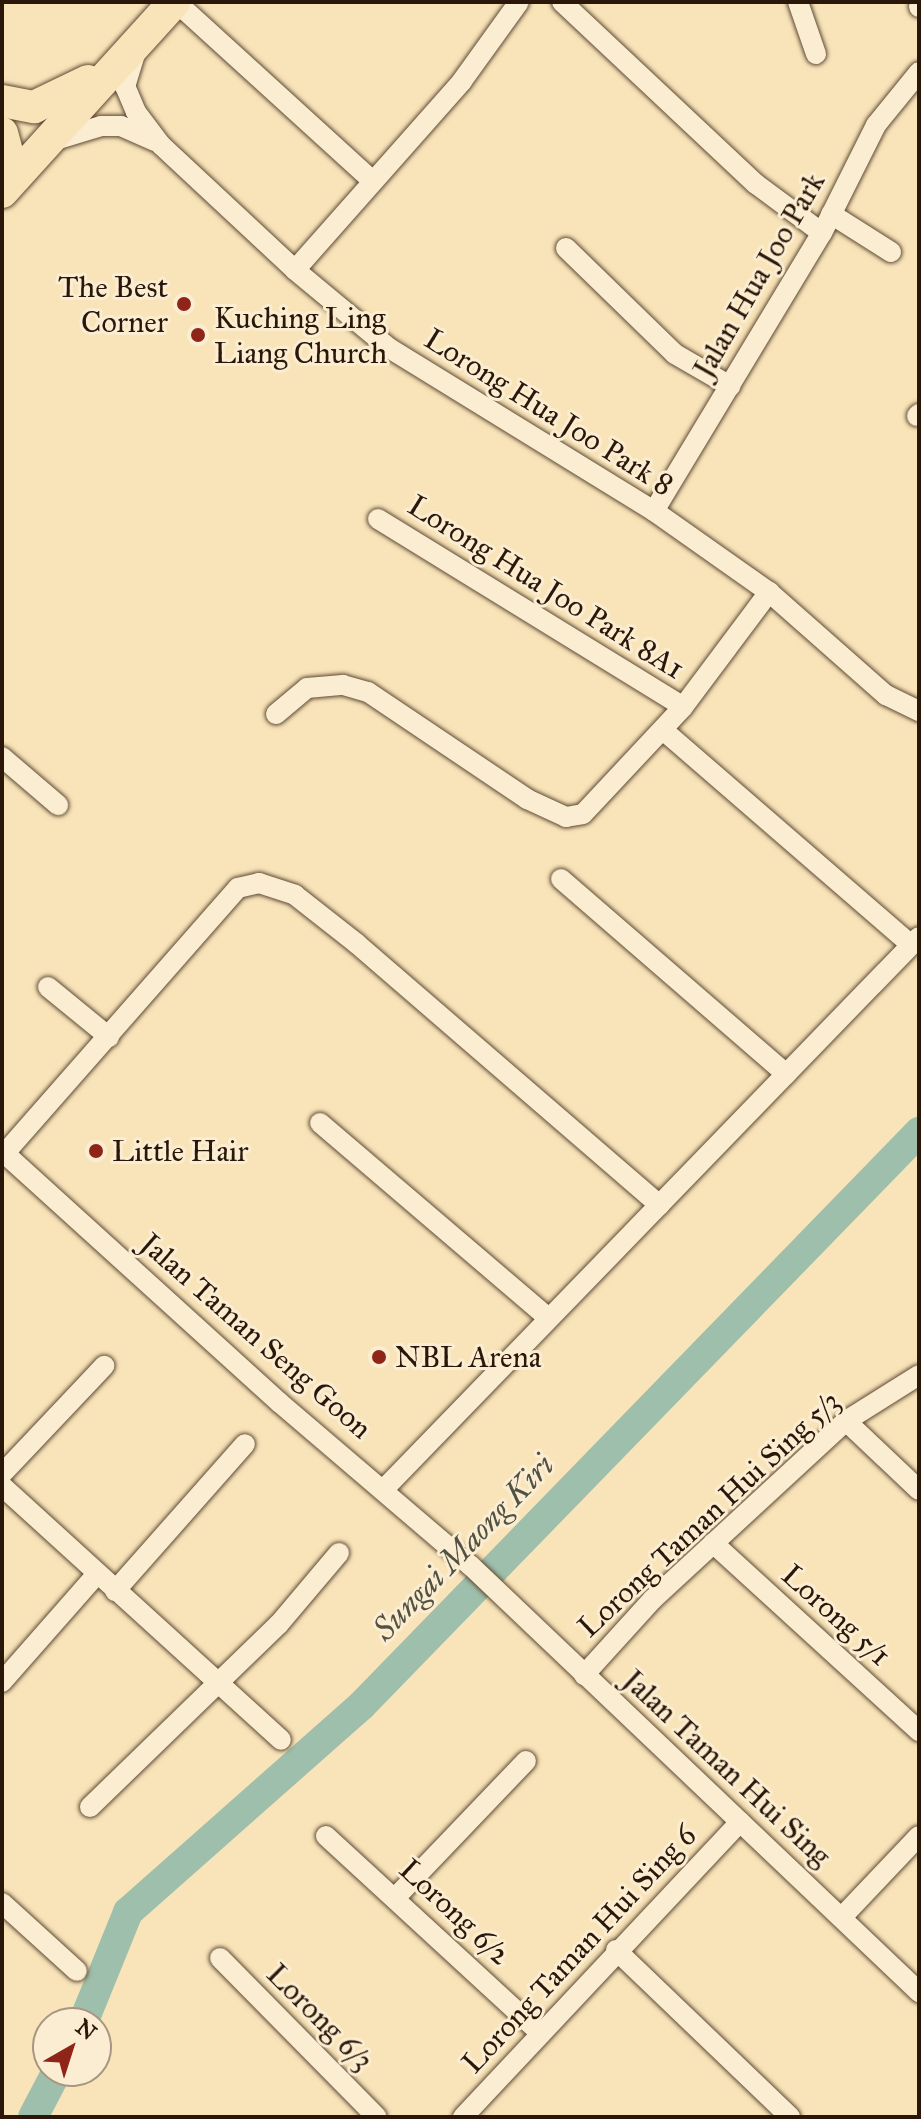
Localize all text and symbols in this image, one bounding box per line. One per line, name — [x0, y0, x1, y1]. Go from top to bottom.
street label: Jalan Hua Joo Park — [686, 166, 832, 384]
place label: The Best Corner — [58, 269, 168, 340]
marker: The Best Corner — [175, 295, 193, 313]
place label: Kuching Ling Liang Church — [214, 300, 387, 370]
street label: Lorong Hua Joo Park 8 — [418, 321, 680, 503]
marker: Kuching Ling Liang Church — [189, 326, 207, 344]
street label: Lorong Hua Joo Park 8A1 — [401, 487, 691, 687]
place label: Little Hair — [112, 1133, 249, 1169]
marker: Little Hair — [87, 1142, 105, 1160]
street label: Jalan Taman Seng Goon — [133, 1226, 379, 1446]
place label: NBL Arena — [395, 1339, 541, 1375]
marker: NBL Arena — [370, 1348, 388, 1366]
street label: Lorong Taman Hui Sing 5/3 — [571, 1383, 847, 1645]
water label: Sungai Maong Kiri — [365, 1447, 563, 1649]
street label: Lorong 5/1 — [774, 1557, 898, 1673]
street label: Jalan Taman Hui Sing — [615, 1662, 839, 1874]
street label: Lorong Taman Hui Sing 6 — [455, 1817, 703, 2081]
street label: Lorong 6/2 — [392, 1852, 518, 1972]
street label: Lorong 6/3 — [259, 1956, 381, 2078]
north arrow — [32, 2007, 112, 2087]
text: N — [70, 2013, 102, 2046]

